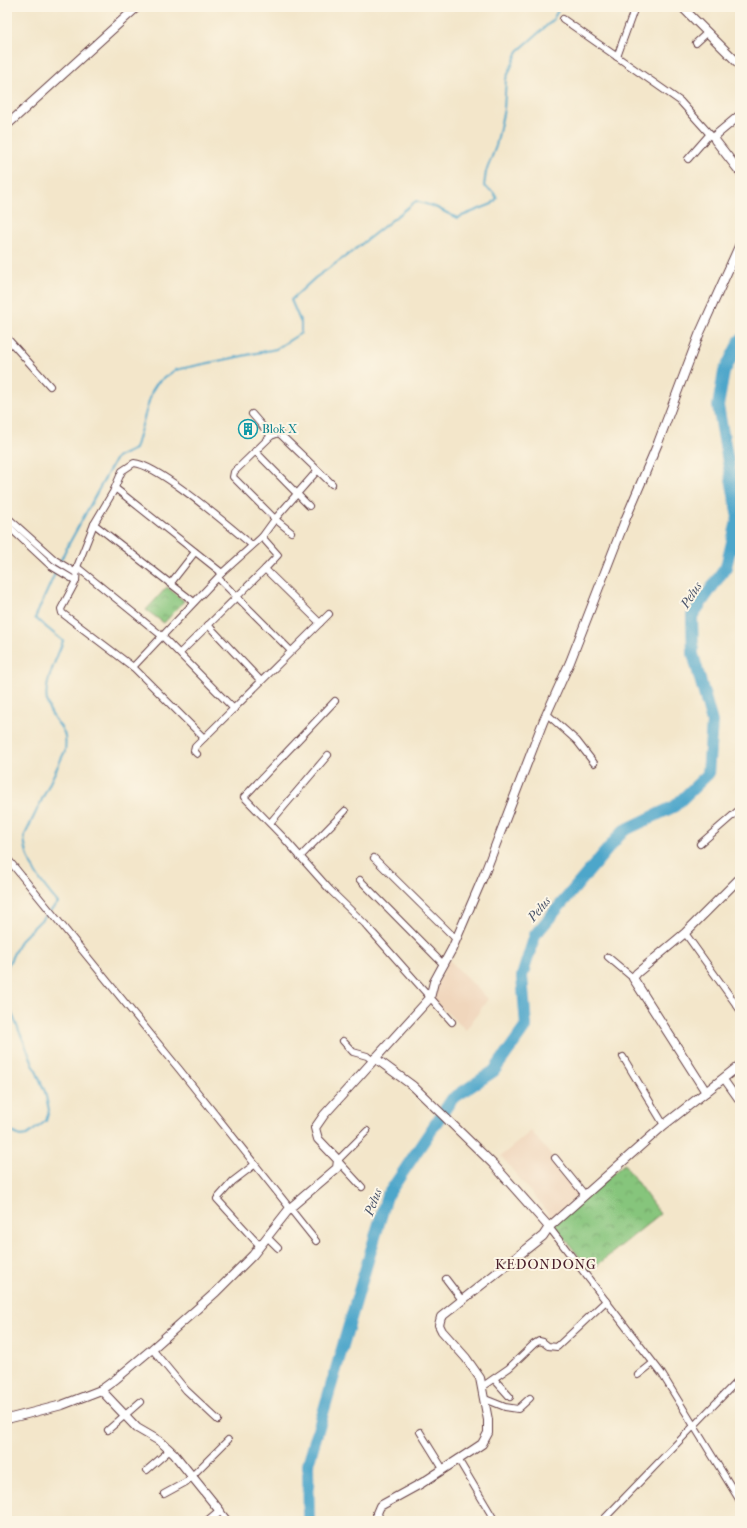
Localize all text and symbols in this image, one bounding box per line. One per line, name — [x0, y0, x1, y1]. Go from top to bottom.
building icon: Blok X — [237, 418, 259, 440]
place label: Blok X — [262, 422, 298, 436]
water label: Pelus — [677, 578, 705, 612]
water label: Pelus — [524, 893, 554, 925]
water label: Pelus — [361, 1185, 385, 1219]
district label: KEDONDONG — [495, 1256, 597, 1273]

